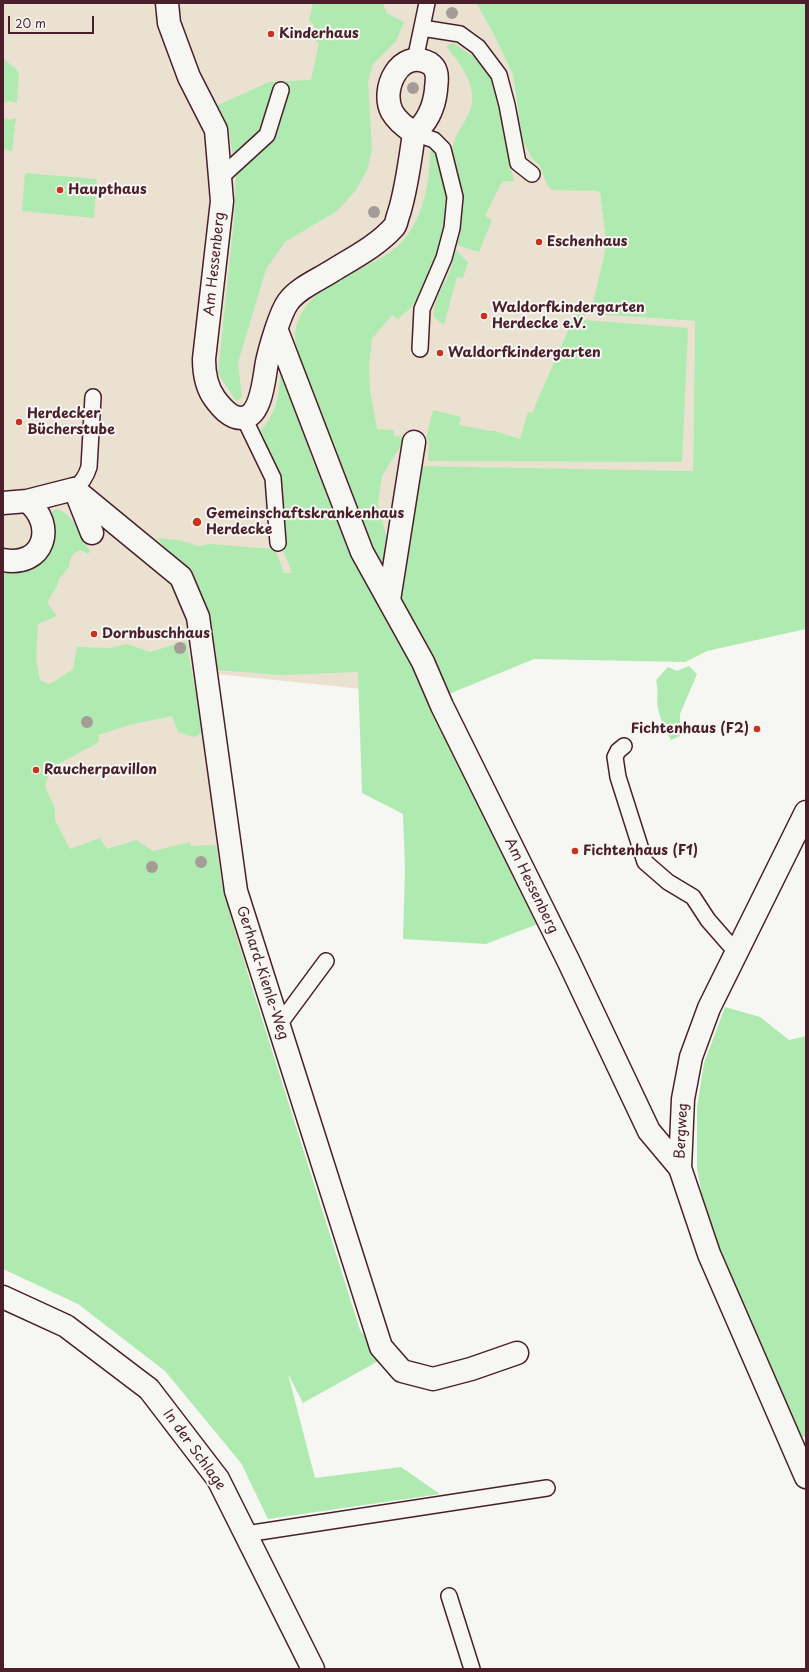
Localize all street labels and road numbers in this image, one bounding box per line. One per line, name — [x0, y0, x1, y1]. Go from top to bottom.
street label: Am Hessenberg — [201, 211, 229, 317]
street label: Am Hessenberg — [501, 836, 561, 936]
street label: Gerhard-Kienle-Weg — [232, 904, 292, 1042]
street label: Bergweg — [672, 1103, 692, 1159]
street label: In der Schlage — [159, 1406, 229, 1494]

